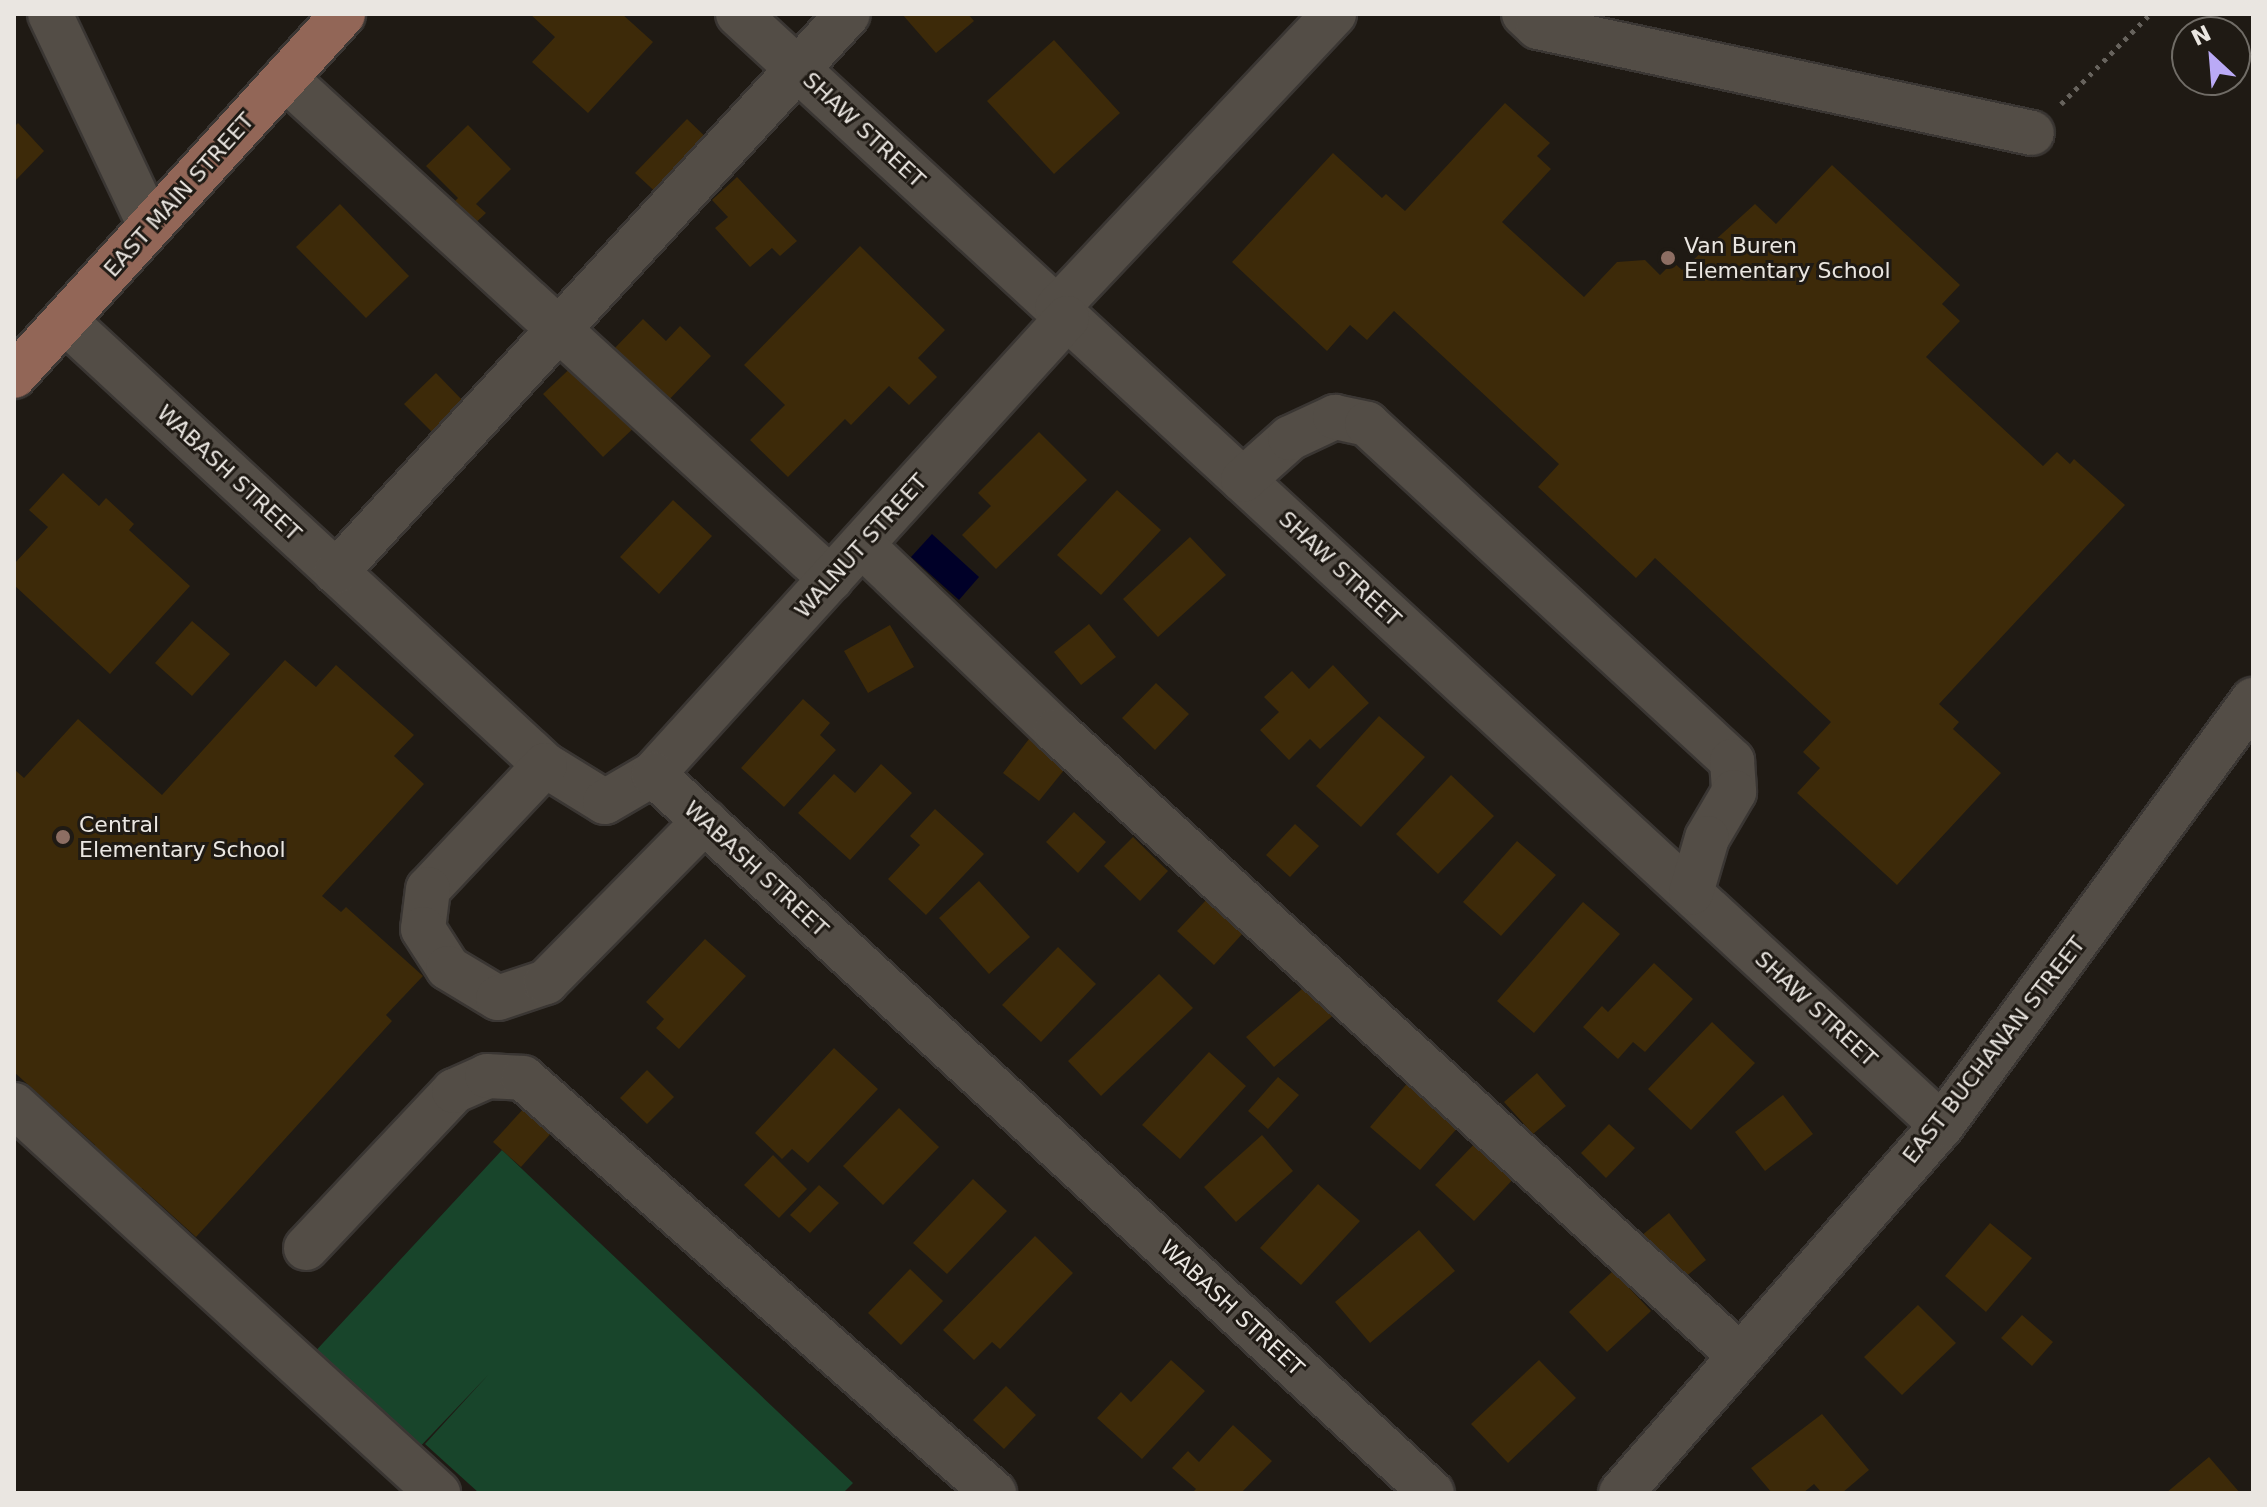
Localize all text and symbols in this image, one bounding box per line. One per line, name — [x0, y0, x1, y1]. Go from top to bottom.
north arrow — [2171, 16, 2251, 96]
text: N — [2187, 21, 2215, 51]
street label: SHAW STREET — [798, 67, 930, 193]
street label: EAST MAIN STREET — [99, 108, 259, 282]
place label: Van Buren Elementary School — [1684, 232, 1891, 284]
marker: Van Buren Elementary School — [1659, 249, 1677, 267]
street label: WABASH STREET — [152, 400, 306, 546]
street label: WALNUT STREET — [789, 469, 933, 623]
street label: SHAW STREET — [1274, 506, 1406, 632]
street label: WABASH STREET — [679, 796, 833, 942]
place label: Central Elementary School — [79, 811, 286, 862]
marker: Central Elementary School — [54, 828, 72, 846]
street label: EAST BUCHANAN STREET — [1897, 931, 2091, 1169]
street label: SHAW STREET — [1750, 946, 1882, 1072]
street label: WABASH STREET — [1155, 1235, 1309, 1381]

